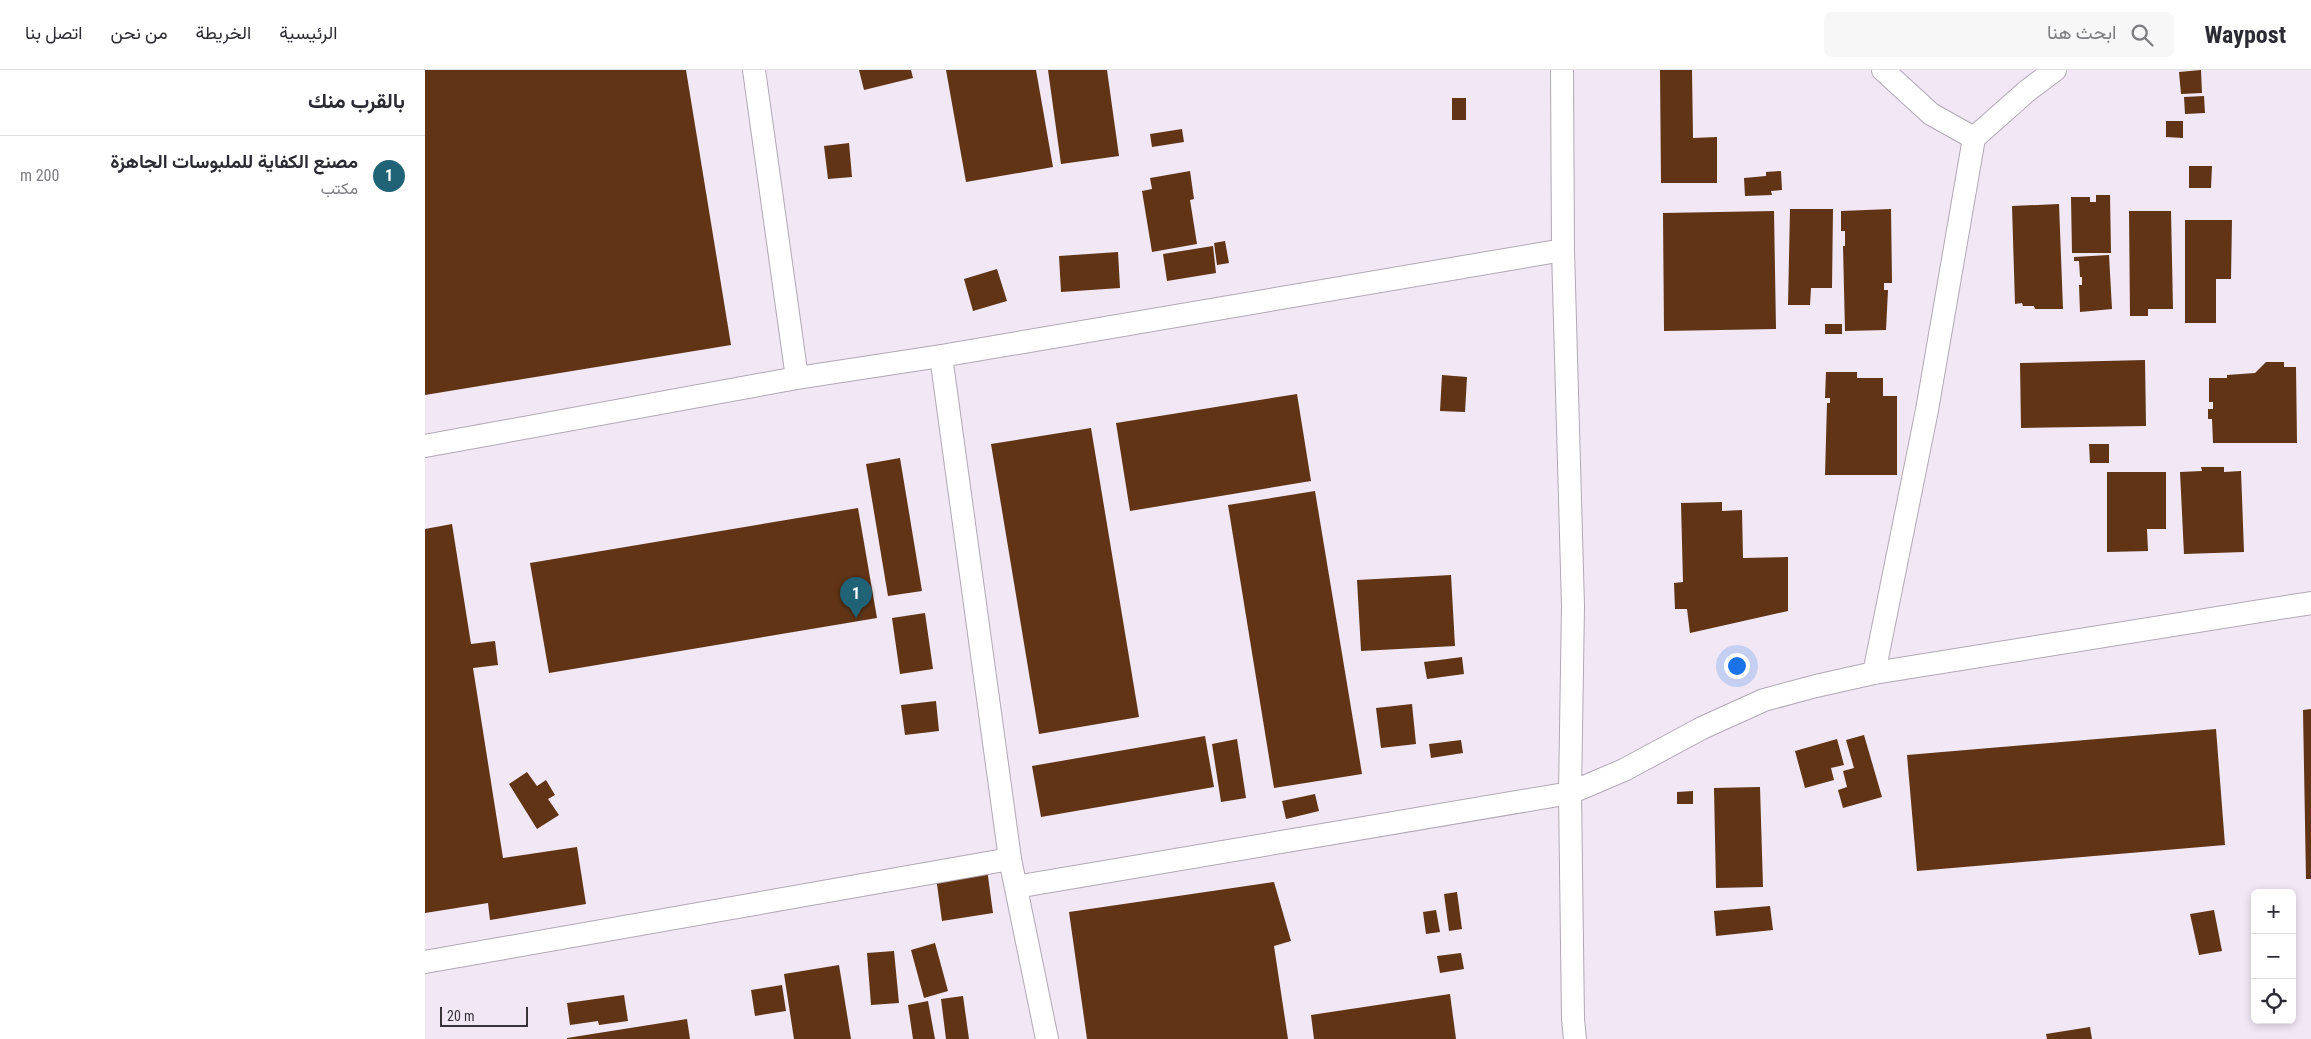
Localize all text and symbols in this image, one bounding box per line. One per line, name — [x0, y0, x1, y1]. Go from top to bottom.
search box — [1824, 12, 2174, 57]
text: ابحث هنا — [2047, 21, 2116, 44]
icon: search — [2128, 21, 2156, 49]
text: Waypost — [2204, 21, 2286, 49]
text: اتصل بنا — [25, 22, 82, 43]
text: من نحن — [110, 22, 168, 43]
text: الخريطة — [196, 22, 251, 43]
text: الرئيسية — [279, 22, 337, 43]
text: بالقرب منك — [308, 89, 405, 113]
text: مصنع الكفاية للملبوسات الجاهزة — [110, 150, 358, 173]
text: 200 m — [20, 166, 59, 185]
text: 1 — [385, 166, 393, 185]
text: مكتب — [321, 179, 358, 198]
pin: 1 — [840, 577, 872, 618]
your location — [1724, 653, 1750, 679]
map controls — [2251, 889, 2296, 1024]
button: + — [2251, 889, 2296, 934]
button: − — [2251, 934, 2296, 979]
button: locate — [2251, 979, 2296, 1024]
scale bar — [440, 1004, 527, 1027]
text: 20 m — [447, 1008, 475, 1024]

